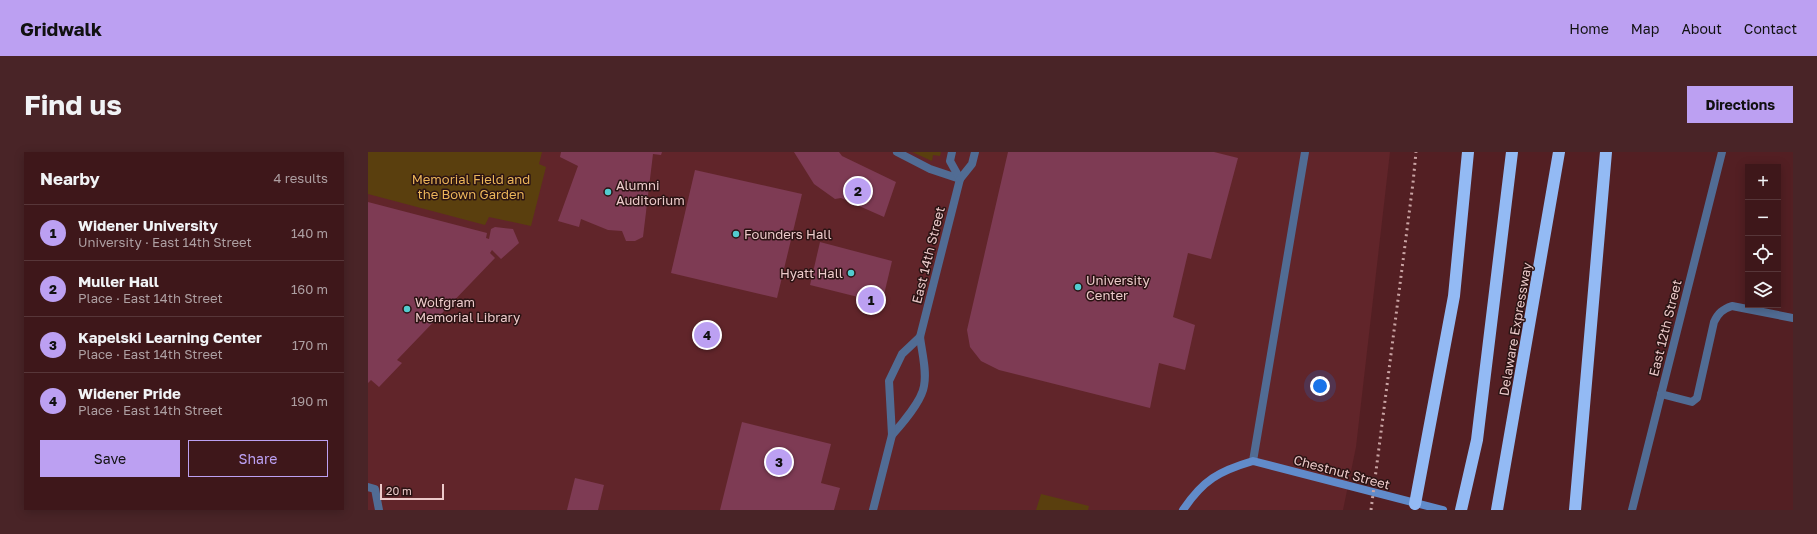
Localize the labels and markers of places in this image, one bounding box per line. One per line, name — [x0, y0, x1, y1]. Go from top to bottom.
pin: 2 — [845, 176, 871, 206]
place label: Alumni Auditorium — [616, 177, 685, 208]
marker: Alumni Auditorium — [603, 187, 613, 197]
place label: Founders Hall — [744, 226, 832, 242]
marker: Founders Hall — [731, 229, 741, 239]
place label: Hyatt Hall — [780, 265, 843, 281]
marker: Hyatt Hall — [846, 268, 856, 278]
place label: University Center — [1086, 272, 1150, 303]
marker: University Center — [1073, 282, 1083, 292]
pin: 1 — [858, 285, 884, 315]
place label: Wolfgram Memorial Library — [415, 294, 521, 325]
marker: Wolfgram Memorial Library — [402, 304, 412, 314]
pin: 4 — [694, 320, 720, 350]
pin: 3 — [766, 447, 792, 477]

